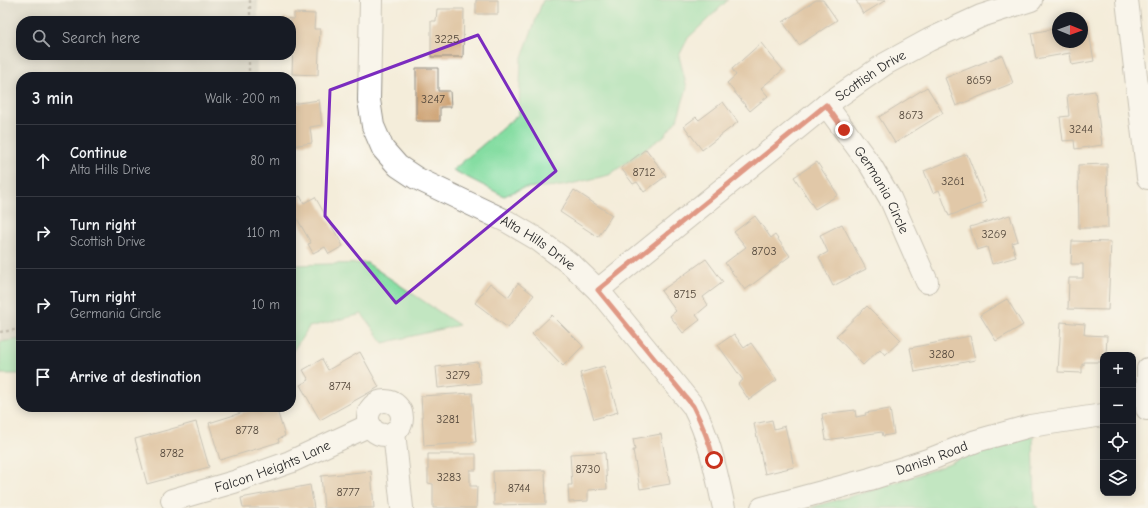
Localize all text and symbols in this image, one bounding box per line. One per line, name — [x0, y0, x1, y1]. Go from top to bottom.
north arrow — [1052, 12, 1088, 48]
search box — [16, 16, 296, 60]
icon: search — [30, 27, 52, 49]
text: Search here — [62, 29, 140, 47]
house number: 3225 — [434, 32, 460, 46]
street label: Scottish Drive — [832, 46, 908, 105]
house number: 8659 — [966, 73, 992, 87]
text: 3 min — [32, 89, 73, 108]
text: Walk · 200 m — [205, 91, 280, 106]
house number: 3247 — [421, 92, 445, 106]
house number: 8673 — [899, 108, 923, 122]
route end — [835, 121, 853, 139]
house number: 3244 — [1069, 122, 1093, 136]
street label: Germania Circle — [851, 143, 913, 236]
text: Continue — [70, 144, 127, 162]
icon: ahead — [32, 150, 54, 172]
text: 80 m — [250, 153, 280, 168]
text: Alta Hills Drive — [70, 162, 151, 177]
house number: 8712 — [633, 165, 655, 179]
house number: 3261 — [941, 174, 965, 188]
street label: Alta Hills Drive — [498, 211, 579, 273]
text: Turn right — [70, 216, 136, 234]
icon: right — [32, 222, 54, 244]
text: 110 m — [247, 225, 280, 240]
house number: 3269 — [981, 227, 1007, 241]
text: Scottish Drive — [70, 234, 145, 249]
house number: 8703 — [751, 244, 777, 258]
house number: 8715 — [673, 287, 697, 301]
text: Turn right — [70, 288, 136, 306]
icon: right — [32, 294, 54, 316]
text: 10 m — [252, 297, 280, 312]
text: Germania Circle — [70, 306, 161, 321]
house number: 3280 — [929, 347, 955, 361]
map controls — [1100, 352, 1136, 496]
button: + — [1100, 352, 1136, 388]
icon: arrive — [32, 366, 54, 388]
text: Arrive at destination — [70, 368, 201, 386]
house number: 3279 — [446, 368, 470, 382]
house number: 8774 — [329, 379, 351, 393]
button: − — [1100, 388, 1136, 424]
house number: 3281 — [436, 412, 460, 426]
house number: 8778 — [235, 423, 259, 437]
button: locate — [1100, 424, 1136, 460]
street label: Falcon Heights Lane — [212, 436, 333, 496]
street label: Danish Road — [894, 437, 970, 478]
house number: 8782 — [160, 446, 184, 460]
route start — [705, 451, 723, 469]
button: layers — [1100, 460, 1136, 496]
house number: 8730 — [575, 462, 601, 476]
house number: 3283 — [437, 470, 461, 484]
house number: 8744 — [508, 481, 530, 495]
house number: 8777 — [336, 485, 360, 499]

